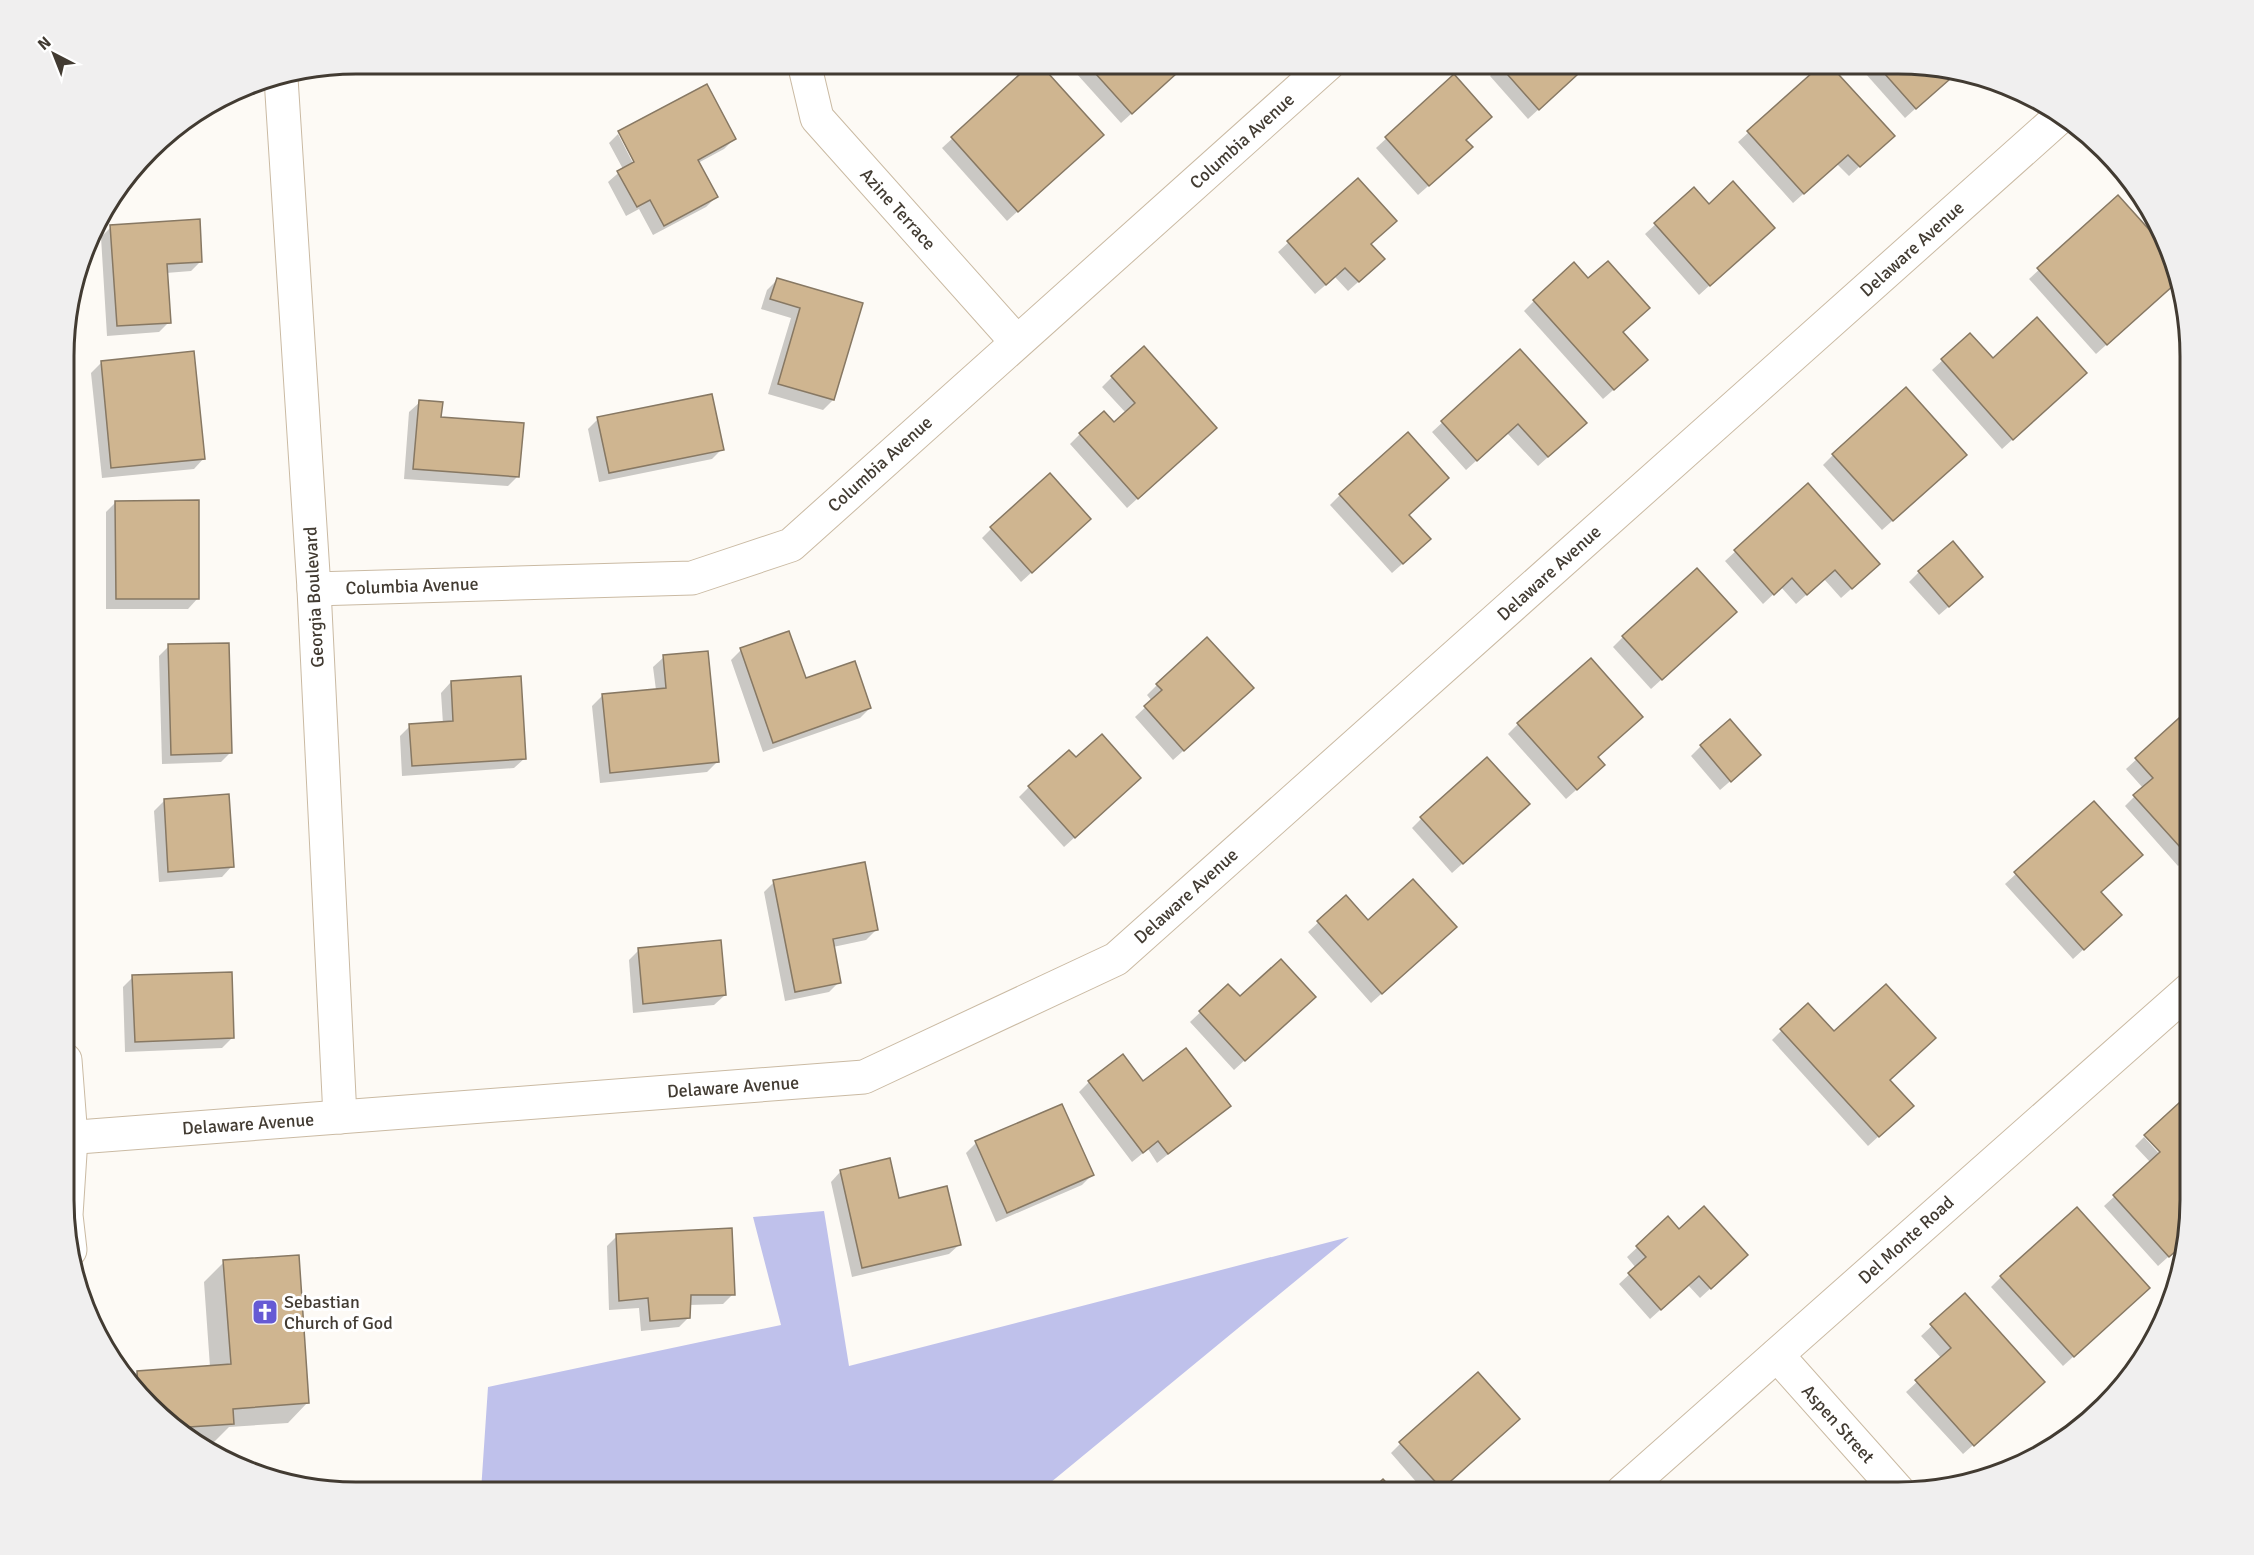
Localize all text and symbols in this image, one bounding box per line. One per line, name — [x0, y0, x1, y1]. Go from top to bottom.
north arrow — [24, 24, 84, 84]
text: N — [34, 32, 55, 55]
street label: Columbia Avenue — [1185, 88, 1299, 194]
street label: Azine Terrace — [855, 164, 941, 254]
street label: Delaware Avenue — [1855, 197, 1969, 301]
street label: Columbia Avenue — [823, 411, 937, 517]
street label: Delaware Avenue — [1492, 521, 1606, 625]
street label: Georgia Boulevard — [299, 526, 329, 668]
street label: Columbia Avenue — [345, 573, 479, 599]
street label: Delaware Avenue — [1129, 844, 1243, 948]
street label: Delaware Avenue — [666, 1071, 800, 1103]
street label: Delaware Avenue — [181, 1108, 315, 1140]
street label: Del Monte Road — [1854, 1191, 1958, 1289]
place label: Sebastian Church of God — [284, 1291, 393, 1334]
church icon: Sebastian Church of God — [250, 1297, 280, 1327]
street label: Aspen Street — [1797, 1380, 1879, 1468]

